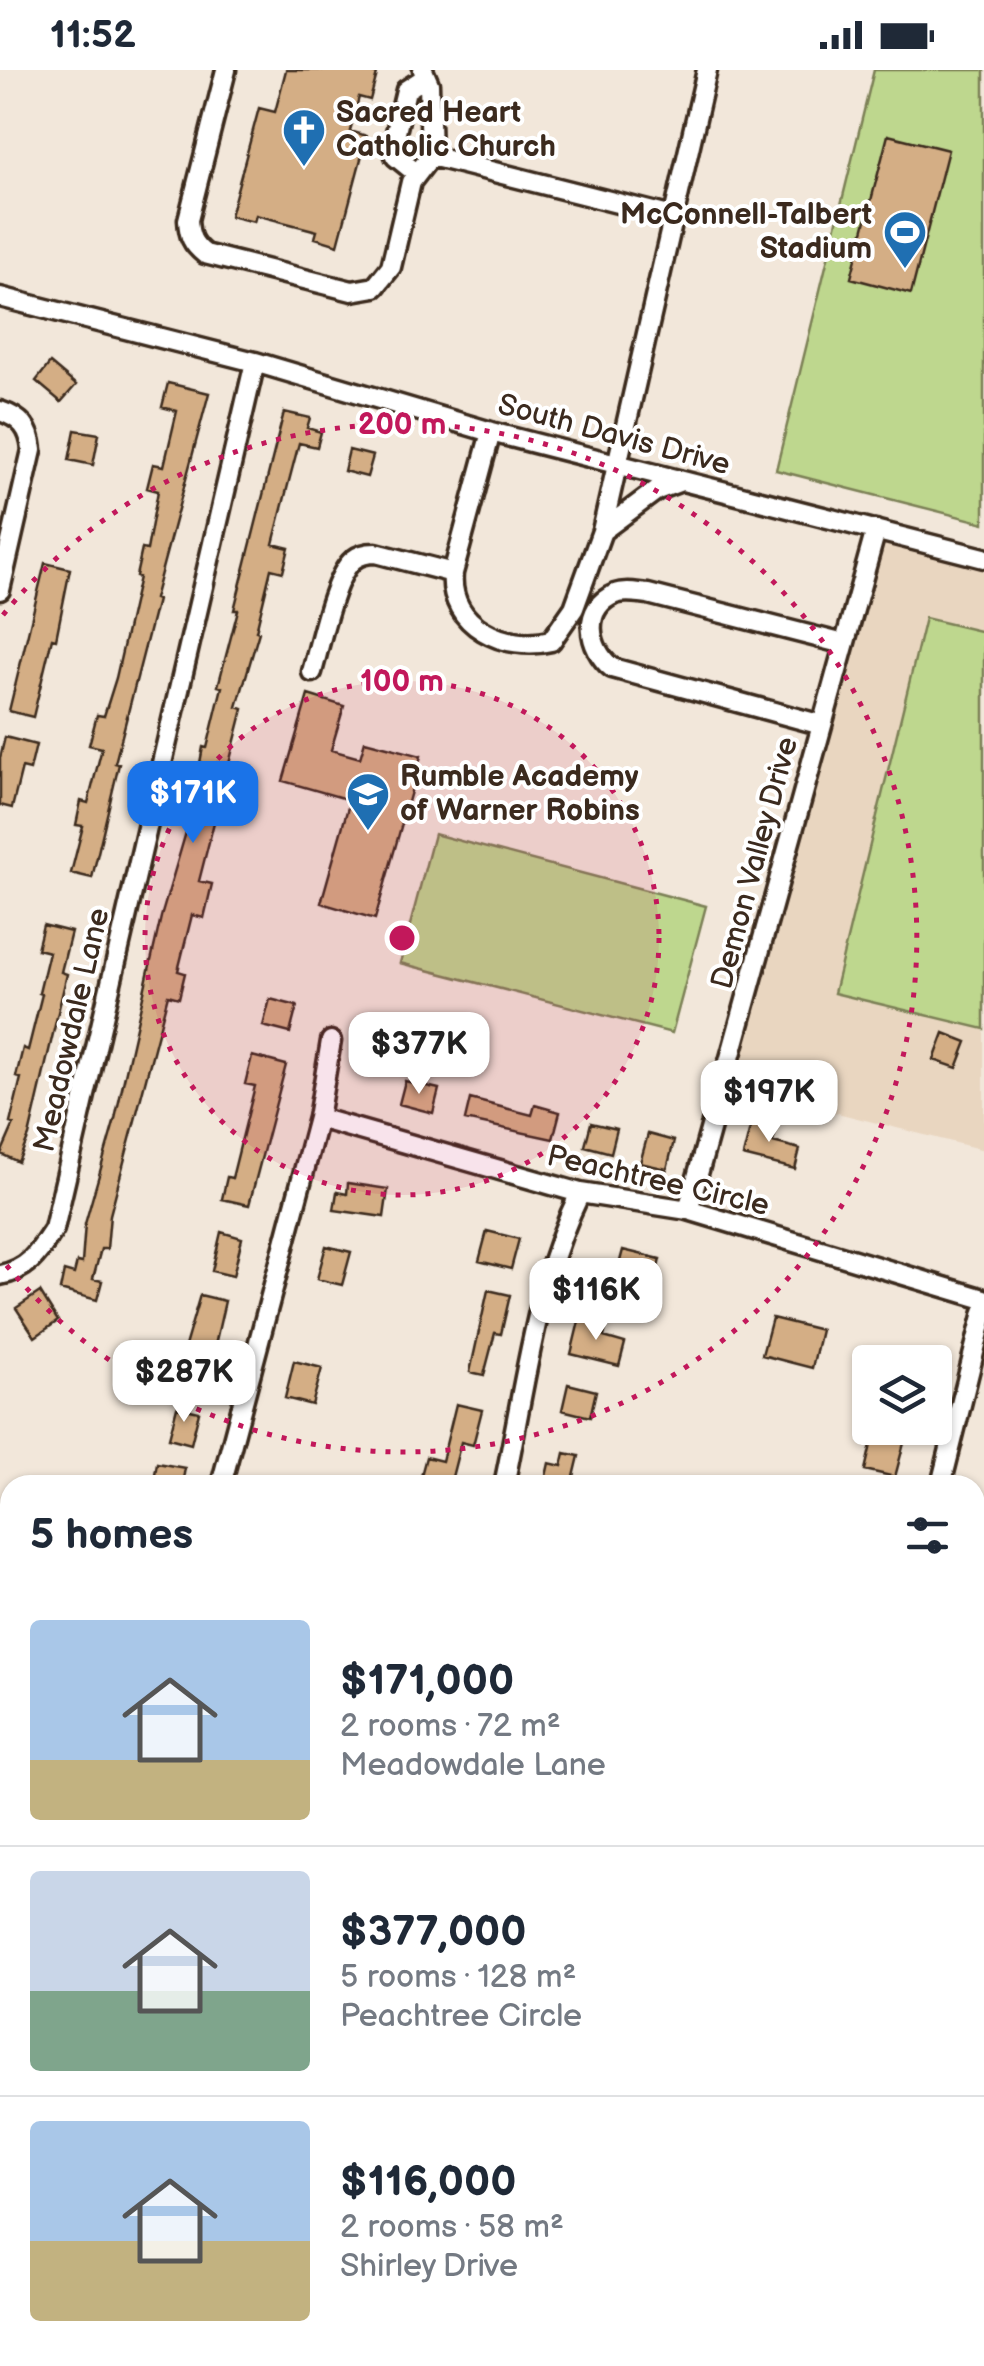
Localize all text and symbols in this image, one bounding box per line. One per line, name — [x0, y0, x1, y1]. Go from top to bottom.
text: 11:52 — [50, 13, 136, 58]
place label: Sacred Heart Catholic Church — [336, 95, 556, 165]
church icon: Sacred Heart Catholic Church — [281, 107, 327, 168]
place label: McConnell-Talbert Stadium — [620, 197, 872, 267]
sports icon: McConnell-Talbert Stadium — [882, 209, 928, 270]
street label: South Davis Drive — [494, 387, 734, 483]
text: 200 m — [358, 407, 446, 443]
text: 100 m — [360, 664, 444, 700]
street label: Demon Valley Drive — [704, 733, 806, 993]
place label: Rumble Academy of Warner Robins — [400, 759, 640, 829]
pin: $171K — [123, 761, 263, 846]
school or university icon: Rumble Academy of Warner Robins — [345, 771, 391, 832]
text: $171K — [149, 774, 237, 813]
street label: Meadowdale Lane — [26, 905, 118, 1155]
centre of rings — [384, 920, 420, 956]
pin: $377K — [349, 1012, 489, 1097]
text: $377K — [371, 1025, 467, 1064]
pin: $197K — [699, 1060, 839, 1145]
text: $197K — [723, 1073, 815, 1112]
street label: Peachtree Circle — [543, 1138, 773, 1224]
pin: $116K — [526, 1258, 666, 1343]
text: $116K — [551, 1271, 641, 1310]
pin: $287K — [114, 1340, 254, 1425]
map controls — [852, 1345, 952, 1445]
button: layers — [852, 1345, 952, 1445]
text: $287K — [135, 1353, 233, 1392]
icon: filters — [900, 1508, 955, 1563]
text: 5 homes — [30, 1510, 193, 1561]
text: $171,000 — [340, 1656, 514, 1707]
icon: home — [110, 1660, 230, 1780]
text: 2 rooms · 72 m² — [340, 1707, 561, 1746]
text: Meadowdale Lane — [340, 1746, 606, 1785]
text: $377,000 — [340, 1907, 526, 1958]
icon: home — [110, 1911, 230, 2031]
text: 5 rooms · 128 m² — [340, 1958, 576, 1997]
text: Peachtree Circle — [340, 1997, 582, 2036]
text: $116,000 — [340, 2157, 516, 2208]
icon: home — [110, 2161, 230, 2281]
text: 2 rooms · 58 m² — [340, 2208, 564, 2247]
text: Shirley Drive — [340, 2247, 518, 2286]

